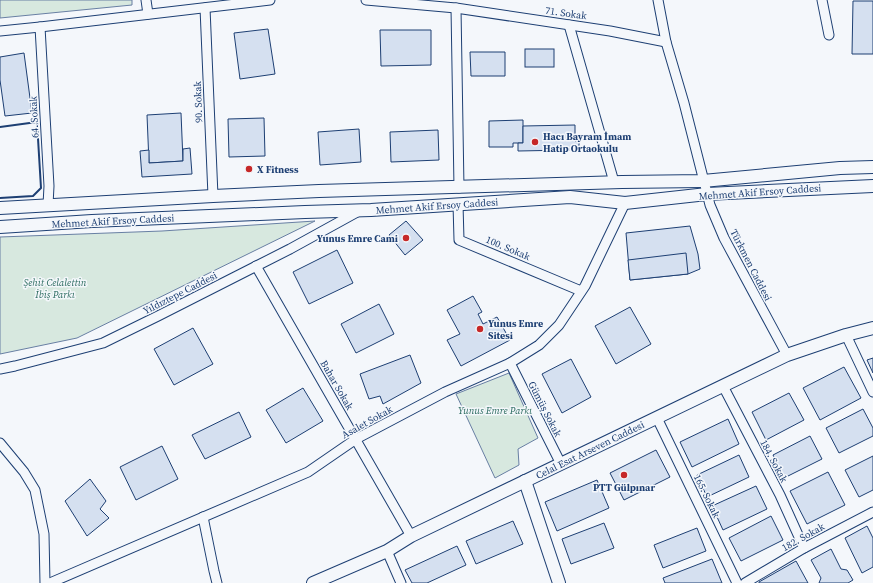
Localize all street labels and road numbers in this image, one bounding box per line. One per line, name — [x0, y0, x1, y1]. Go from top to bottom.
street label: 71. Sokak — [544, 4, 588, 22]
street label: 90. Sokak — [191, 80, 205, 123]
street label: 64. Sokak — [26, 95, 42, 138]
street label: Mehmet Akif Ersoy Caddesi — [698, 181, 822, 203]
street label: Mehmet Akif Ersoy Caddesi — [375, 195, 499, 217]
street label: Mehmet Akif Ersoy Caddesi — [51, 211, 175, 231]
street label: Türkmen Caddesi — [727, 227, 775, 303]
street label: 100. Sokak — [484, 233, 533, 263]
street label: Yıldıztepe Caddesi — [141, 269, 219, 317]
street label: Bahar Sokak — [317, 358, 357, 413]
street label: Gümüş Sokak — [525, 379, 565, 439]
street label: Asalet Sokak — [339, 402, 395, 441]
street label: Celal Esat Arseven Caddesi — [534, 418, 646, 482]
street label: 184. Sokak — [757, 437, 791, 485]
street label: 165. Sokak — [691, 472, 723, 520]
street label: 182. Sokak — [779, 520, 827, 554]

